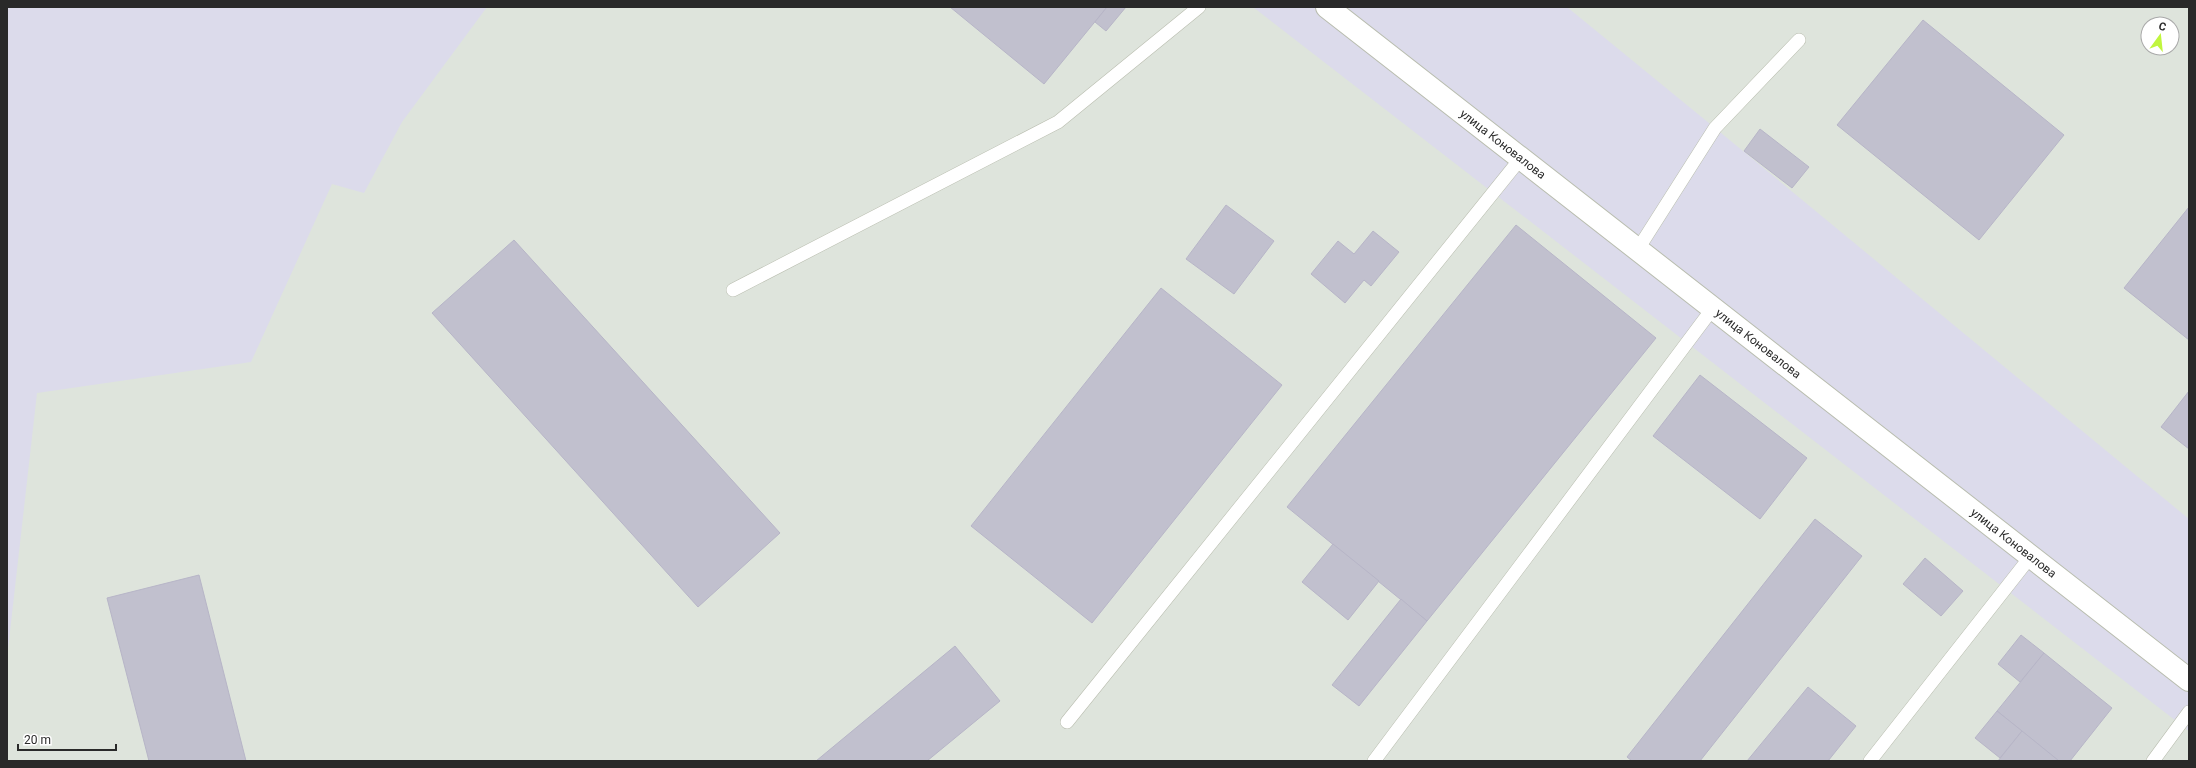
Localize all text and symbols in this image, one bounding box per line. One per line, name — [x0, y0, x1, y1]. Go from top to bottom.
north arrow — [2140, 16, 2180, 56]
text: С — [2157, 20, 2168, 34]
street label: улица Коновалова — [1457, 106, 1548, 182]
street label: улица Коновалова — [1713, 306, 1804, 381]
street label: улица Коновалова — [1968, 505, 2059, 581]
scale bar — [18, 726, 116, 752]
text: 20 m — [24, 733, 51, 747]

